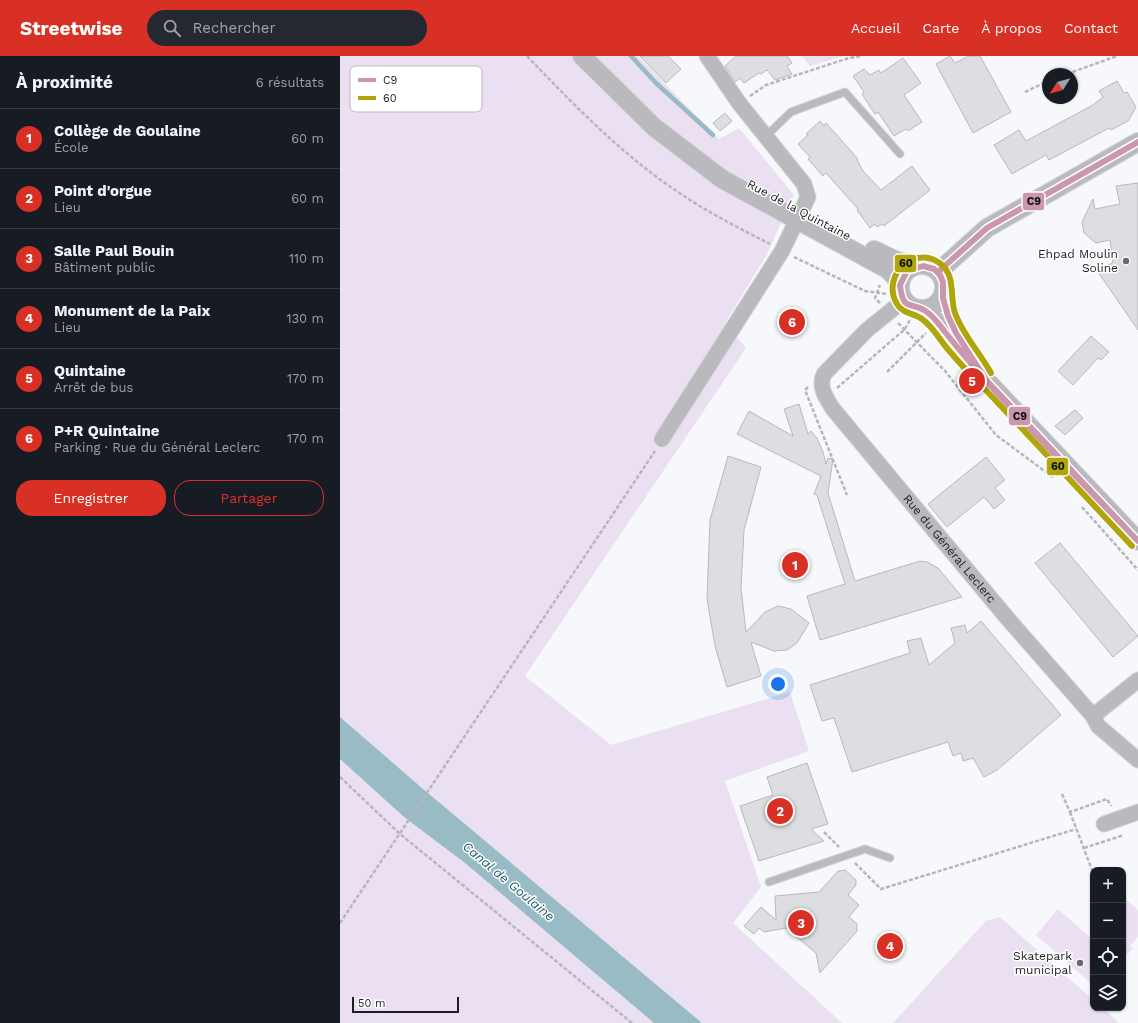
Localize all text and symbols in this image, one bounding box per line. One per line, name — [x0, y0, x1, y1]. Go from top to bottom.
search box — [147, 10, 427, 46]
text: Streetwise — [20, 17, 123, 40]
icon: search — [161, 17, 183, 39]
text: Rechercher — [193, 19, 276, 37]
text: Accueil — [851, 20, 900, 36]
text: Carte — [922, 20, 959, 36]
text: À propos — [981, 20, 1042, 36]
text: Contact — [1064, 20, 1118, 36]
legend — [350, 66, 482, 112]
north arrow — [1042, 68, 1078, 104]
text: À proximité — [16, 72, 113, 92]
text: C9 — [383, 74, 398, 87]
text: 6 résultats — [256, 75, 324, 90]
text: 60 — [383, 92, 397, 105]
text: Collège de Goulaine — [54, 122, 201, 140]
text: 1 — [26, 131, 32, 146]
text: 60 m — [291, 131, 324, 146]
text: École — [54, 140, 89, 155]
street label: Rue de la Quintaine — [745, 177, 853, 243]
text: Point d'orgue — [54, 182, 152, 200]
text: 2 — [25, 191, 33, 206]
text: 60 m — [291, 191, 324, 206]
line badge: C9 — [1022, 192, 1045, 211]
text: C9 — [1027, 195, 1041, 208]
text: Lieu — [54, 200, 81, 215]
text: Salle Paul Bouin — [54, 242, 174, 260]
place label: Ehpad Moulin Soline — [1038, 247, 1118, 275]
text: 3 — [25, 251, 33, 266]
text: 110 m — [289, 251, 324, 266]
line badge: 60 — [894, 254, 917, 273]
marker: Ehpad Moulin Soline — [1121, 256, 1131, 266]
text: 60 — [899, 257, 913, 270]
text: Bâtiment public — [54, 260, 155, 275]
text: Monument de la Paix — [54, 302, 210, 320]
pin: 6 — [779, 307, 805, 337]
text: 4 — [25, 311, 33, 326]
text: 130 m — [286, 311, 324, 326]
text: Lieu — [54, 320, 81, 335]
text: Quintaine — [54, 362, 126, 380]
pin: 5 — [959, 366, 985, 396]
text: 5 — [25, 371, 33, 386]
text: 170 m — [287, 371, 324, 386]
text: Arrêt de bus — [54, 380, 133, 395]
line badge: C9 — [1008, 406, 1031, 426]
text: C9 — [1013, 410, 1027, 423]
text: P+R Quintaine — [54, 422, 159, 440]
text: 6 — [25, 431, 33, 446]
text: 170 m — [287, 431, 324, 446]
text: Parking · Rue du Général Leclerc — [54, 440, 260, 455]
line badge: 60 — [1046, 457, 1069, 476]
text: 60 — [1051, 460, 1065, 473]
button: Enregistrer — [16, 480, 166, 516]
button: Partager — [174, 480, 324, 516]
street label: Rue du Général Leclerc — [900, 492, 999, 606]
pin: 1 — [782, 550, 808, 580]
your location — [768, 674, 788, 694]
pin: 2 — [767, 796, 793, 826]
water label: Canal de Goulaine — [460, 839, 558, 924]
map controls — [1090, 867, 1126, 1011]
button: + — [1090, 867, 1126, 903]
button: − — [1090, 903, 1126, 939]
pin: 3 — [788, 908, 814, 938]
pin: 4 — [877, 931, 903, 961]
button: locate — [1090, 939, 1126, 975]
place label: Skatepark municipal — [1013, 949, 1072, 977]
marker: Skatepark municipal — [1075, 958, 1085, 968]
button: layers — [1090, 975, 1126, 1011]
scale bar — [352, 995, 459, 1014]
text: 50 m — [358, 997, 385, 1010]

